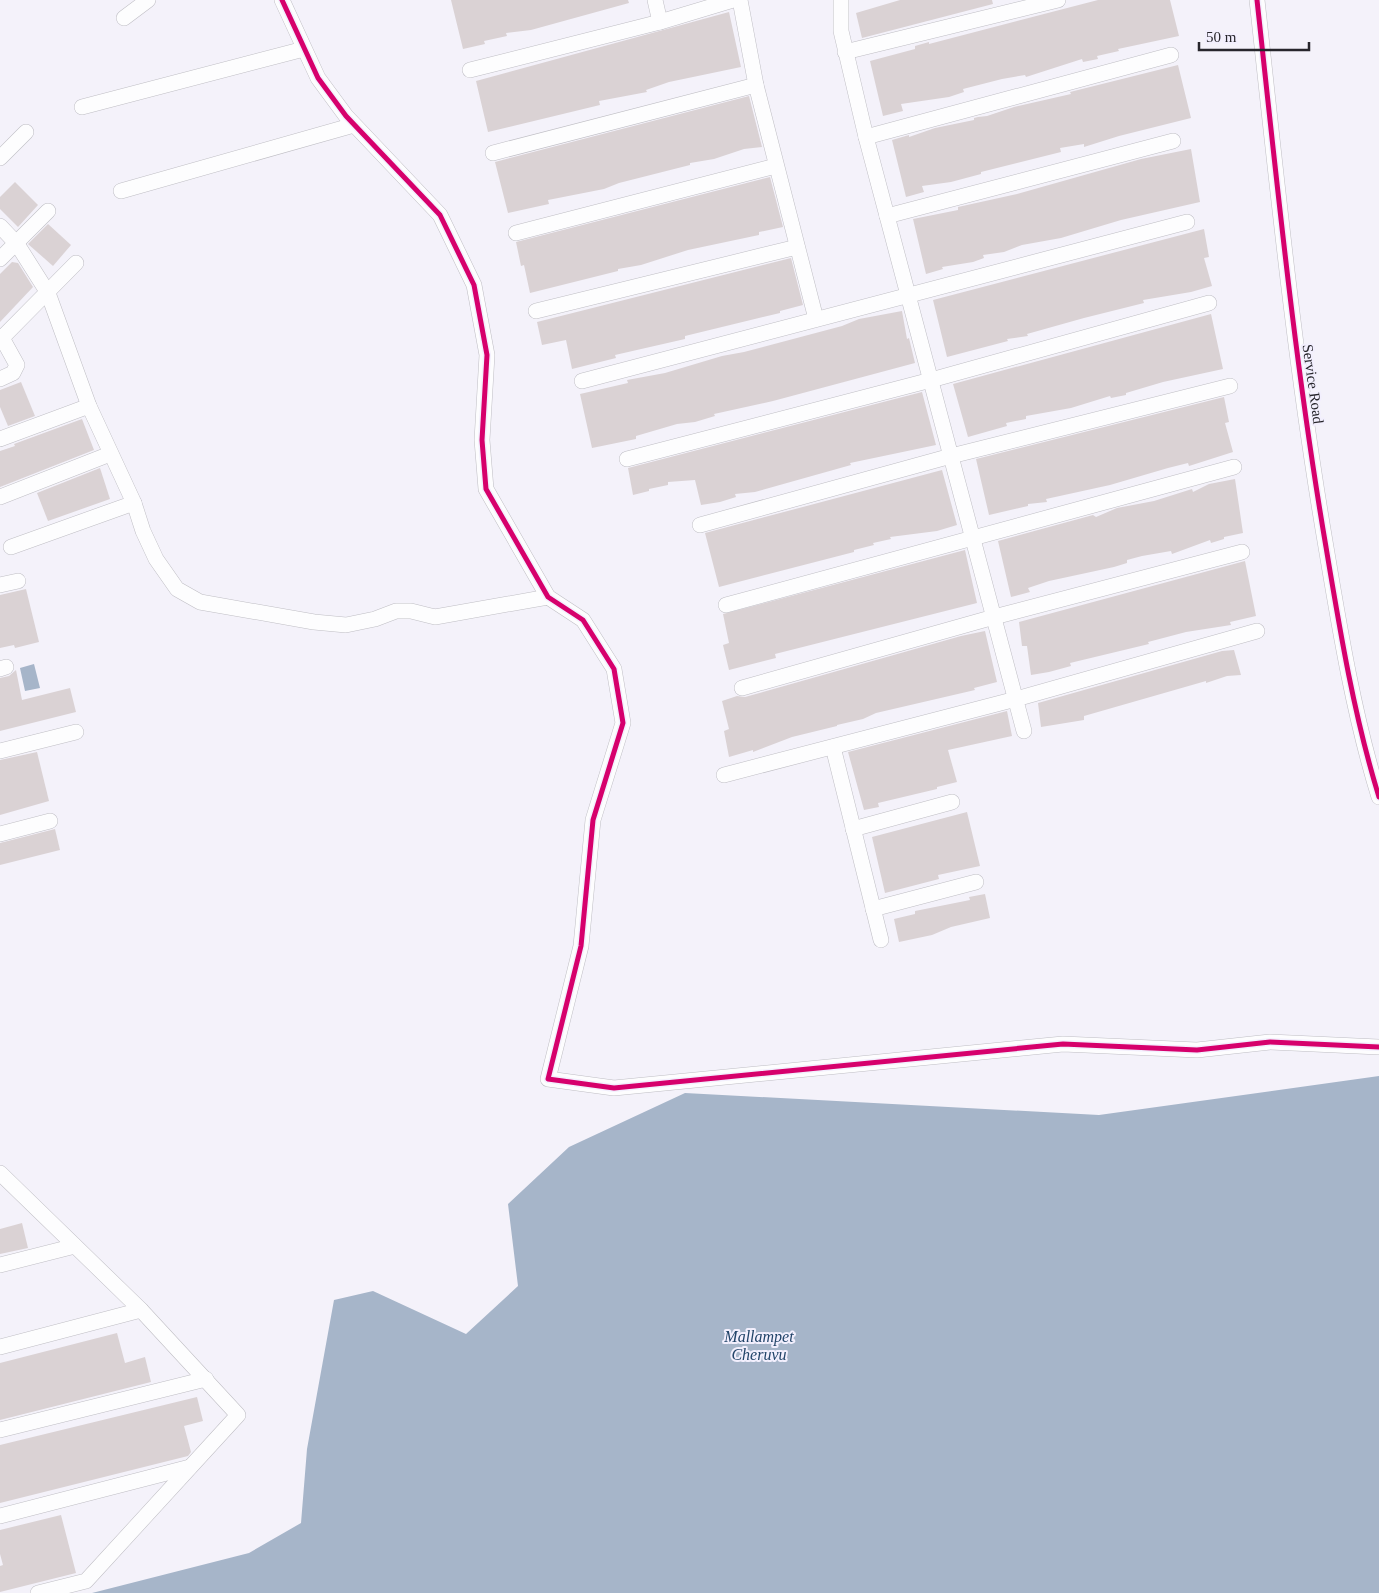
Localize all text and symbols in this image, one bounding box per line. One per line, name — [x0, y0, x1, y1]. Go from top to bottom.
scale bar — [1199, 20, 1309, 52]
text: 50 m — [1206, 29, 1237, 45]
street label: Service Road — [1299, 343, 1327, 425]
water label: Mallampet Cheruvu — [723, 1328, 794, 1363]

